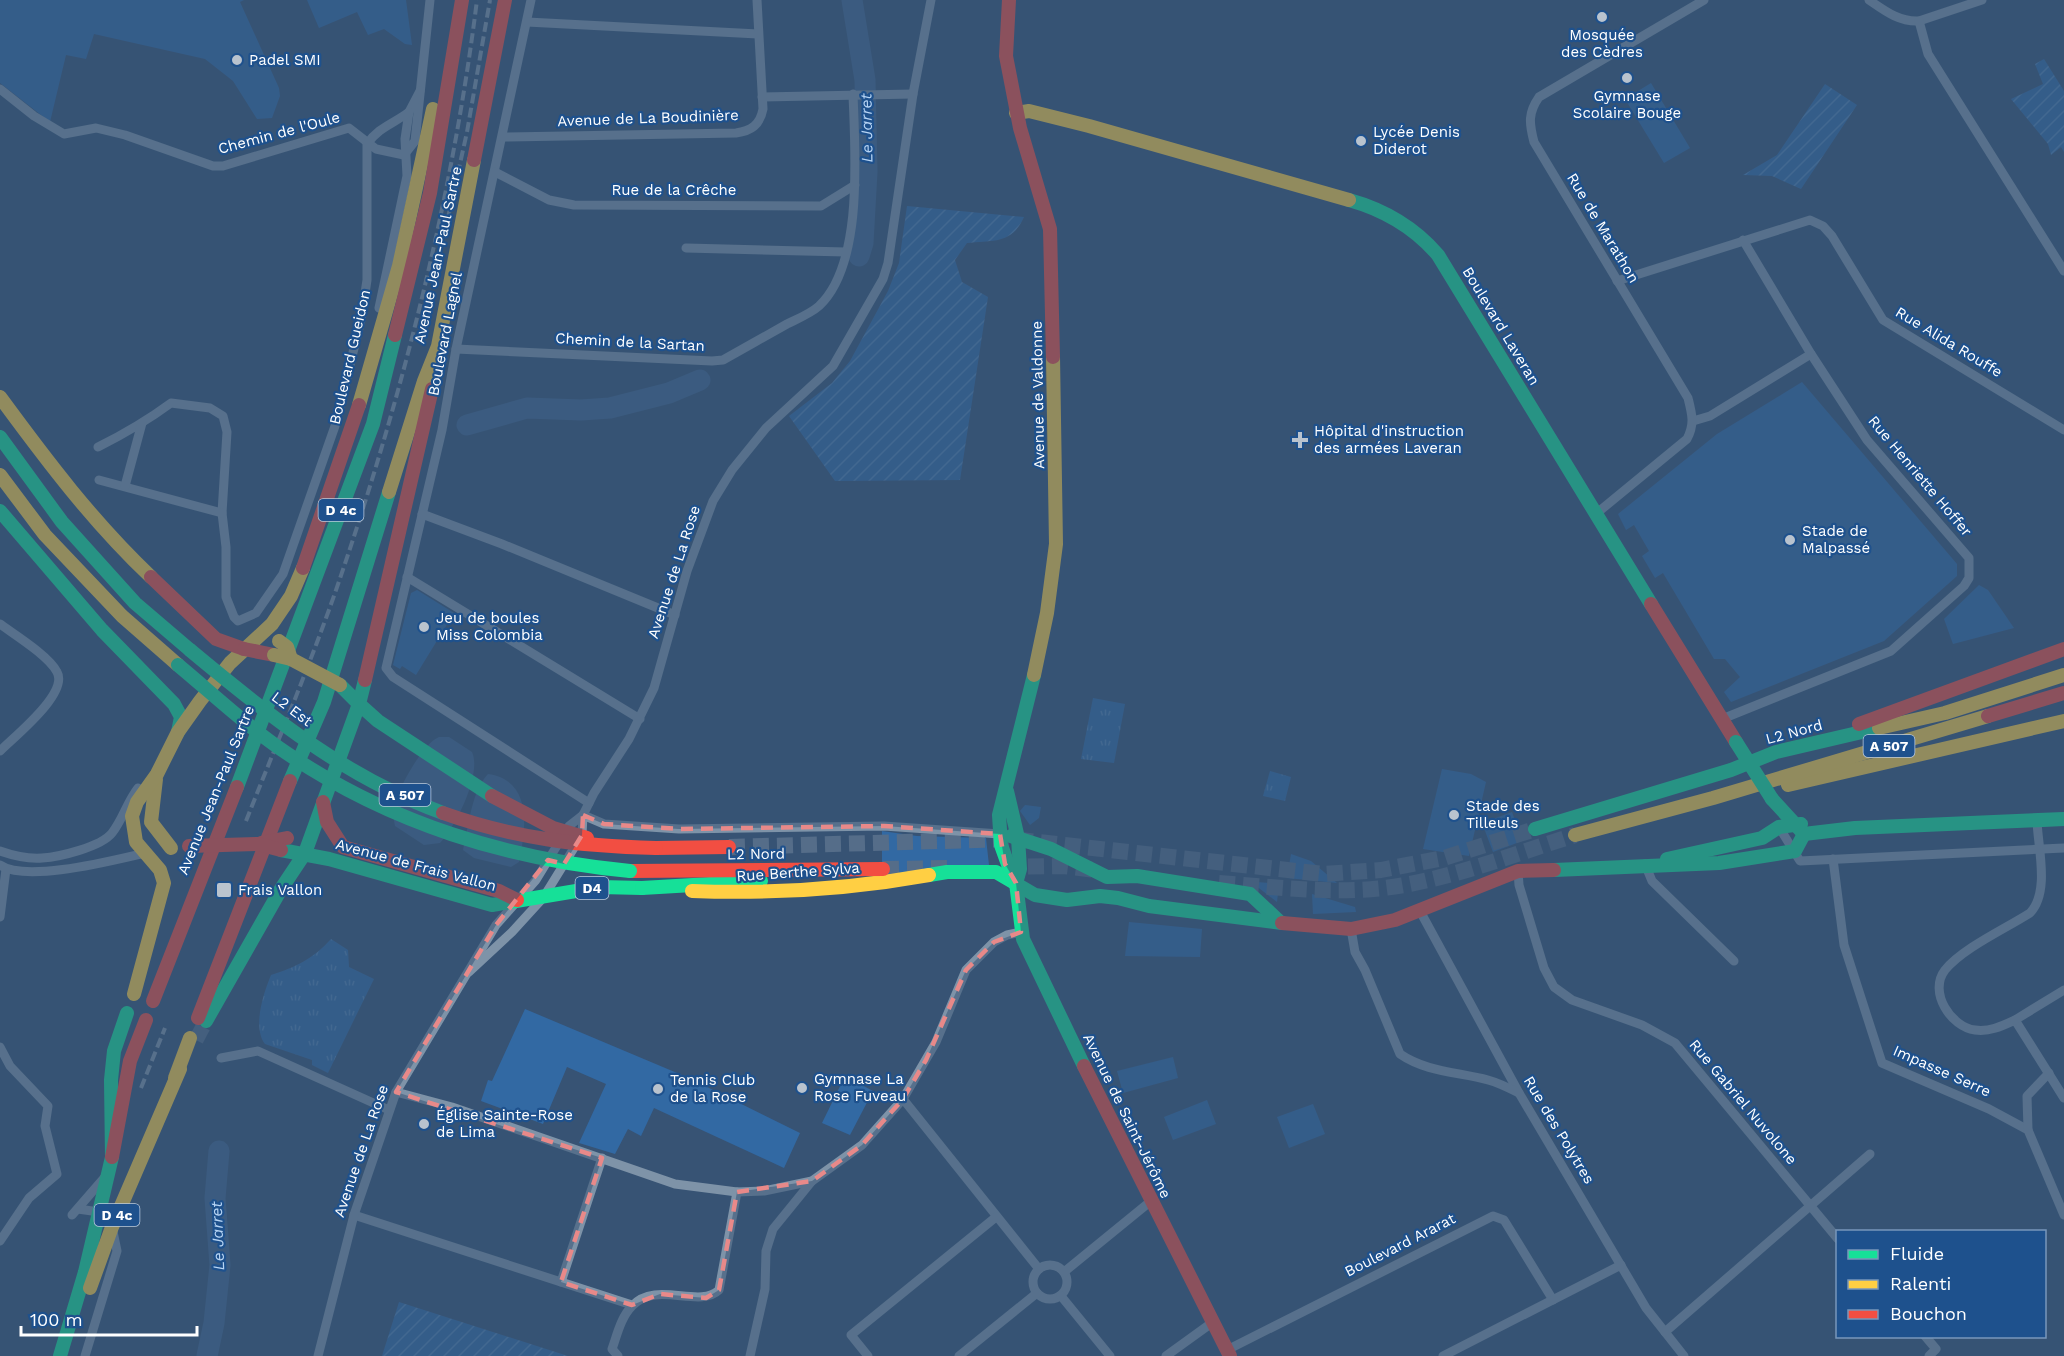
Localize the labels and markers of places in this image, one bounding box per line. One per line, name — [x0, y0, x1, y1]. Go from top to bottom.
marker: Mosquée des Cèdres — [1595, 10, 1609, 24]
place label: Mosquée des Cèdres — [1561, 26, 1643, 61]
place label: Padel SMI — [249, 51, 321, 69]
marker: Padel SMI — [230, 53, 244, 67]
marker: Gymnase Scolaire Bouge — [1620, 71, 1634, 85]
place label: Gymnase Scolaire Bouge — [1573, 87, 1681, 122]
place label: Lycée Denis Diderot — [1373, 123, 1460, 158]
marker: Lycée Denis Diderot — [1354, 134, 1368, 148]
place label: Hôpital d'instruction des armées Laveran — [1314, 422, 1464, 457]
marker: Hôpital d'instruction des armées Laveran — [1291, 431, 1309, 449]
place label: Stade de Malpassé — [1802, 522, 1870, 557]
marker: Stade de Malpassé — [1783, 533, 1797, 547]
place label: Jeu de boules Miss Colombia — [436, 609, 543, 644]
marker: Jeu de boules Miss Colombia — [417, 620, 431, 634]
place label: Stade des Tilleuls — [1466, 797, 1540, 832]
marker: Stade des Tilleuls — [1447, 808, 1461, 822]
marker: Frais Vallon — [215, 881, 233, 899]
place label: Frais Vallon — [238, 881, 322, 899]
place label: Gymnase La Rose Fuveau — [814, 1070, 906, 1105]
place label: Tennis Club de la Rose — [670, 1071, 755, 1106]
marker: Gymnase La Rose Fuveau — [795, 1081, 809, 1095]
marker: Tennis Club de la Rose — [651, 1082, 665, 1096]
place label: Église Sainte-Rose de Lima — [436, 1106, 573, 1141]
marker: Église Sainte-Rose de Lima — [417, 1117, 431, 1131]

